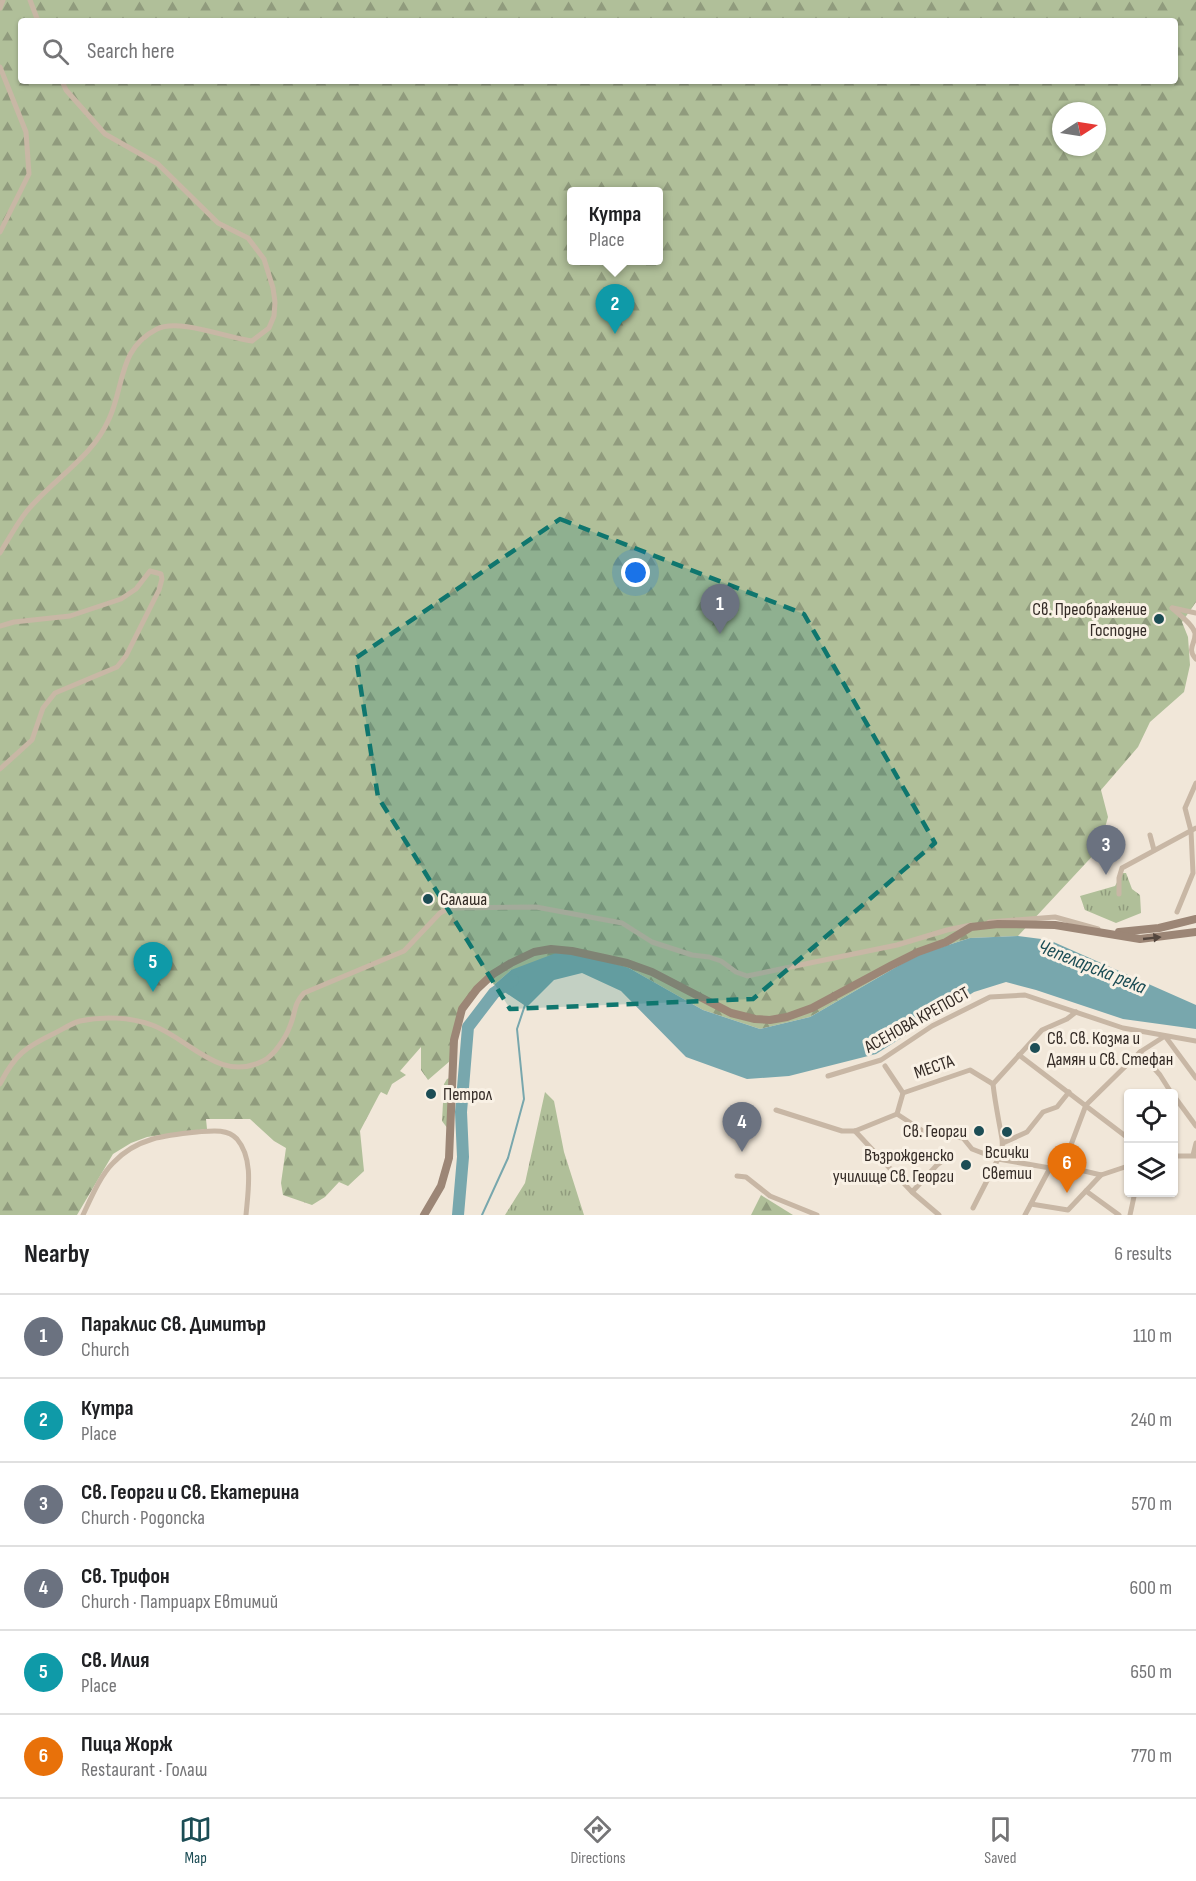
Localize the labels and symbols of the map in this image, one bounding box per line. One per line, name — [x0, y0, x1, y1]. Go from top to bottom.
north arrow — [1052, 102, 1106, 156]
pin: 2 — [596, 284, 634, 334]
your location — [621, 558, 650, 587]
pin: 1 — [700, 584, 740, 634]
place label: Св. Преображение Господне — [1032, 599, 1147, 641]
marker: Св. Преображение Господне — [1152, 612, 1166, 626]
pin: 3 — [1086, 826, 1126, 875]
place label: Салаша — [440, 889, 487, 910]
marker: Салаша — [421, 892, 435, 906]
one-way arrow — [1143, 933, 1162, 943]
water label: Чепеларска река — [1035, 934, 1149, 1000]
pin: 5 — [134, 942, 172, 992]
street label: АСЕНОВА КРЕПОСТ — [860, 982, 973, 1058]
place label: Св. Св. Козма и Дамян и Св. Стефан — [1047, 1028, 1173, 1070]
marker: Св. Св. Козма и Дамян и Св. Стефан — [1028, 1041, 1042, 1055]
street label: МЕСТА — [911, 1050, 957, 1084]
place label: Петрол — [443, 1084, 493, 1105]
marker: Петрол — [424, 1087, 438, 1101]
pin: 4 — [722, 1102, 762, 1152]
place label: Св. Георги — [903, 1121, 967, 1142]
marker: Св. Георги — [972, 1124, 986, 1138]
marker: Всички Светии — [1000, 1125, 1014, 1139]
place label: Всички Светии — [982, 1142, 1032, 1184]
pin: 6 — [1048, 1144, 1086, 1193]
place label: Възрожденско училище Св. Георги — [833, 1145, 954, 1187]
marker: Възрожденско училище Св. Георги — [959, 1158, 973, 1172]

